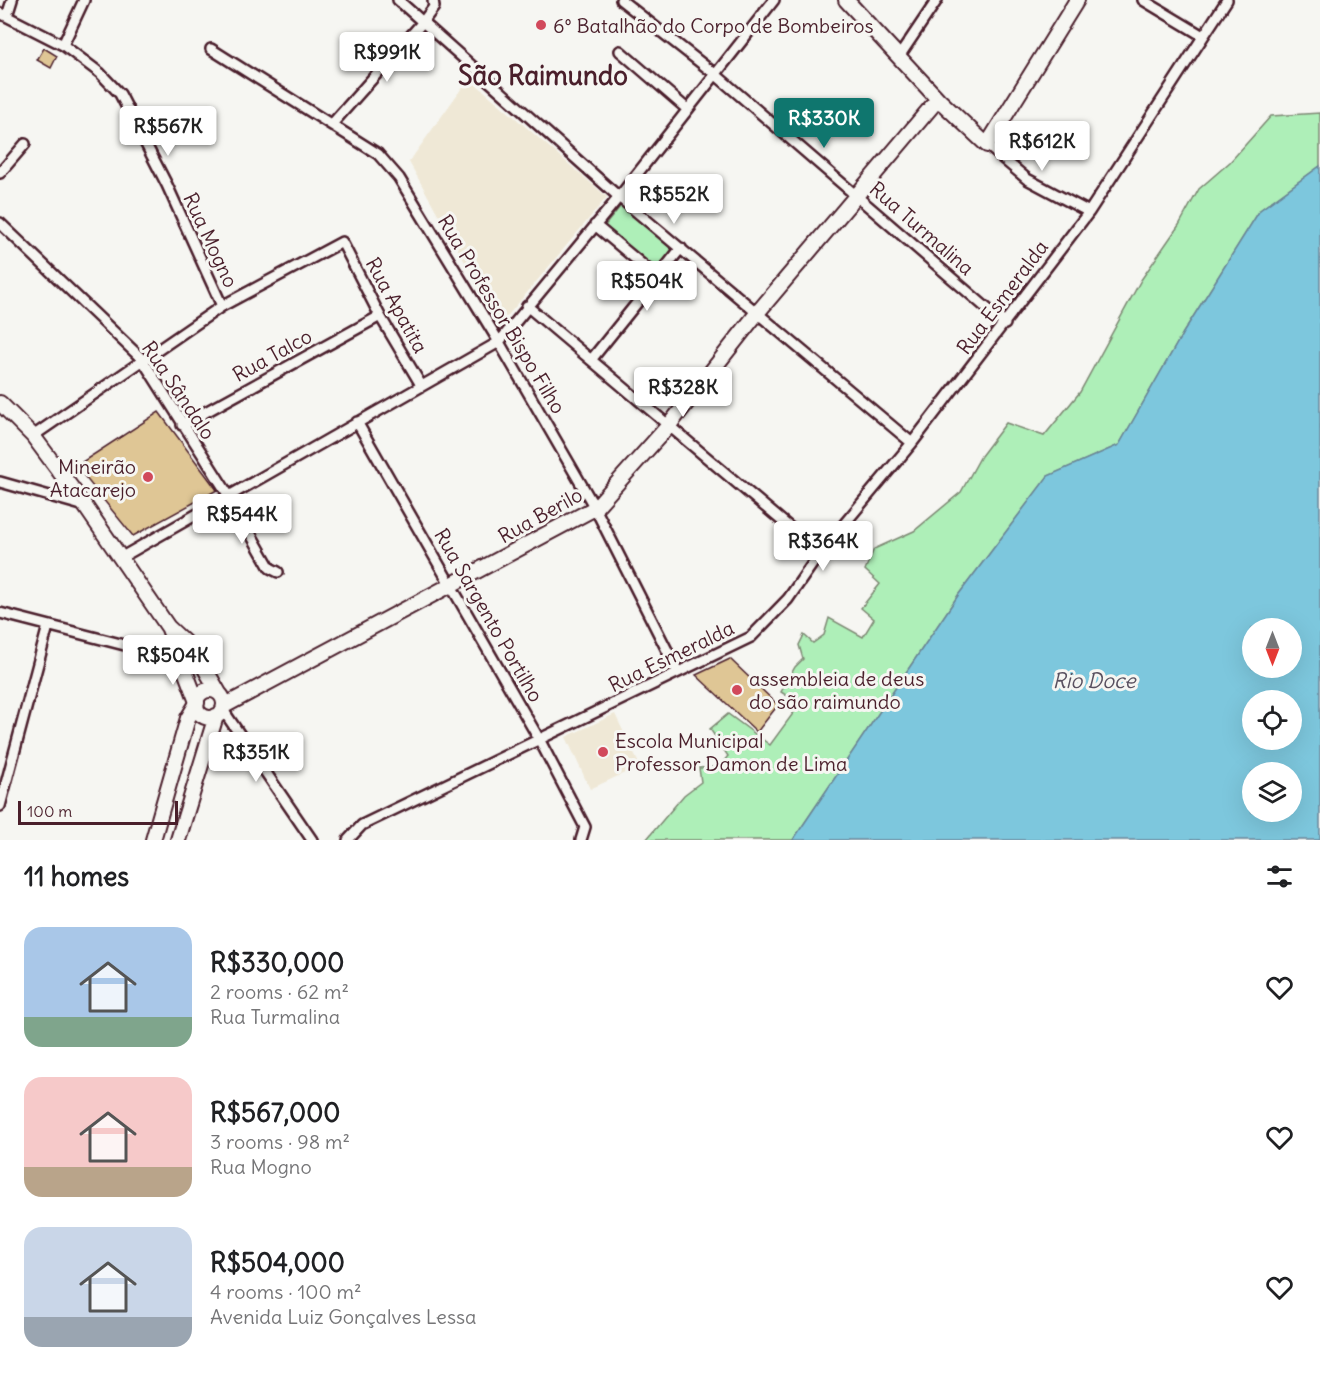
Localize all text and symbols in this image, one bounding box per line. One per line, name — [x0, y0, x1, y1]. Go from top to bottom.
place label: 6º Batalhão do Corpo de Bombeiros — [553, 13, 874, 38]
marker: 6º Batalhão do Corpo de Bombeiros — [534, 18, 548, 32]
pin: R$991K — [338, 32, 436, 83]
text: R$991K — [353, 39, 421, 64]
district label: São Raimundo — [458, 59, 628, 92]
pin: R$330K — [775, 98, 873, 149]
text: R$330K — [788, 105, 860, 130]
pin: R$567K — [119, 106, 217, 157]
text: R$567K — [134, 113, 203, 138]
pin: R$612K — [993, 121, 1091, 172]
text: R$612K — [1009, 128, 1075, 153]
pin: R$552K — [625, 174, 723, 225]
street label: Rua Turmalina — [865, 176, 979, 280]
text: R$552K — [639, 181, 709, 206]
street label: Rua Mogno — [178, 189, 244, 291]
street label: Rua Professor Bispo Filho — [433, 210, 571, 418]
street label: Rua Esmeralda — [951, 235, 1053, 359]
street label: Rua Apatita — [361, 253, 433, 357]
pin: R$504K — [598, 261, 696, 312]
text: R$504K — [611, 268, 683, 293]
street label: Rua Talco — [228, 323, 316, 387]
street label: Rua Sândalo — [137, 336, 221, 444]
pin: R$328K — [634, 367, 732, 418]
text: R$328K — [648, 374, 718, 399]
place label: Mineirão Atacarejo — [50, 454, 136, 502]
marker: Mineirão Atacarejo — [141, 470, 155, 484]
street label: Rua Berilo — [493, 482, 587, 548]
pin: R$544K — [193, 494, 291, 545]
text: R$544K — [207, 501, 277, 526]
pin: R$364K — [774, 521, 872, 572]
street label: Rua Sargento Portilho — [429, 524, 549, 706]
text: R$364K — [788, 528, 858, 553]
street label: Rua Esmeralda — [604, 615, 738, 697]
north arrow — [1242, 618, 1302, 678]
map controls — [1242, 618, 1302, 822]
pin: R$504K — [124, 635, 222, 686]
text: R$504K — [137, 642, 209, 667]
place label: assembleia de deus do são raimundo — [749, 666, 924, 714]
water label: Rio Doce — [1052, 667, 1137, 694]
marker: assembleia de deus do são raimundo — [730, 683, 744, 697]
button: locate — [1242, 690, 1302, 750]
place label: Escola Municipal Professor Damon de Lima — [615, 728, 848, 776]
pin: R$351K — [207, 732, 305, 783]
text: R$351K — [223, 739, 289, 764]
marker: Escola Municipal Professor Damon de Lima — [596, 745, 610, 759]
button: layers — [1242, 762, 1302, 822]
scale bar — [18, 798, 178, 826]
text: 100 m — [27, 801, 72, 821]
text: 11 homes — [24, 860, 129, 893]
icon: filters — [1263, 860, 1296, 893]
text: R$330,000 — [210, 946, 344, 979]
icon: home — [72, 951, 144, 1023]
icon: heart — [1263, 971, 1296, 1004]
text: 2 rooms · 62 m² — [210, 979, 349, 1004]
text: Rua Turmalina — [210, 1004, 340, 1029]
text: R$567,000 — [210, 1096, 340, 1129]
icon: home — [72, 1101, 144, 1173]
icon: heart — [1263, 1121, 1296, 1154]
text: 3 rooms · 98 m² — [210, 1129, 350, 1154]
text: Rua Mogno — [210, 1154, 312, 1179]
text: R$504,000 — [210, 1246, 345, 1279]
icon: home — [72, 1251, 144, 1323]
icon: heart — [1263, 1271, 1296, 1304]
text: 4 rooms · 100 m² — [210, 1279, 361, 1304]
text: Avenida Luiz Gonçalves Lessa — [210, 1304, 477, 1329]

